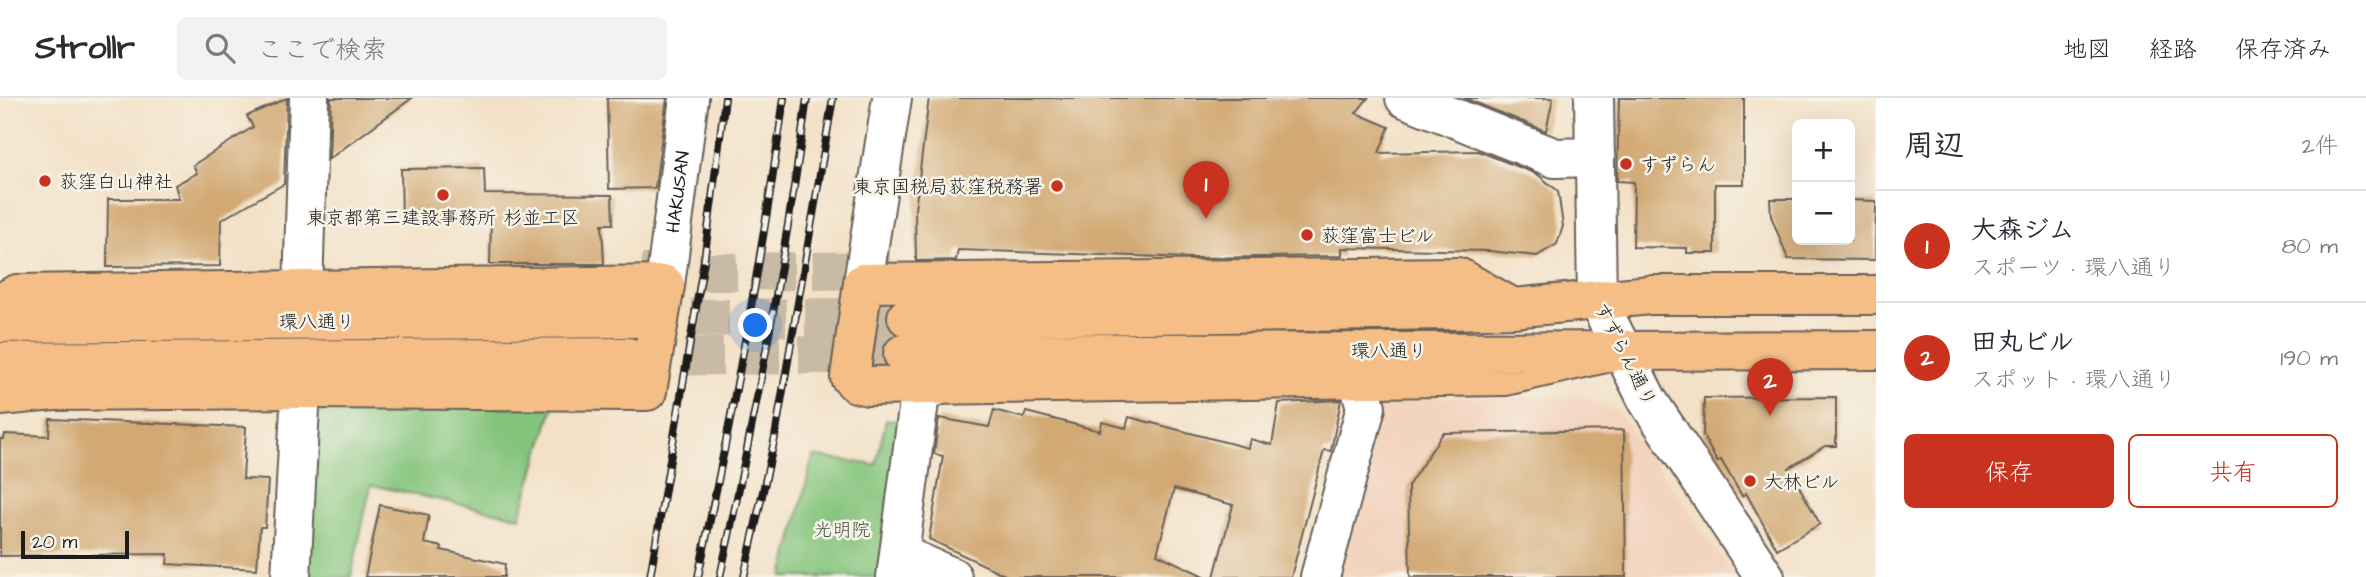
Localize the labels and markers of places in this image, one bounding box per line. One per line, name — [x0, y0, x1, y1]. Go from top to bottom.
place label: すずらん — [1640, 152, 1716, 179]
marker: すずらん — [1618, 156, 1634, 172]
pin: 1 — [1183, 161, 1229, 219]
place label: 荻窪白山神社 — [59, 169, 173, 196]
marker: 荻窪白山神社 — [37, 173, 53, 189]
place label: 東京国税局荻窪税務署 — [853, 174, 1043, 201]
marker: 東京国税局荻窪税務署 — [1049, 178, 1065, 194]
marker: 東京都第三建設事務所 杉並工区 — [435, 187, 451, 203]
place label: 東京都第三建設事務所 杉並工区 — [306, 205, 580, 232]
place label: 荻窪富士ビル — [1321, 223, 1435, 250]
marker: 荻窪富士ビル — [1299, 227, 1315, 243]
pin: 2 — [1747, 358, 1793, 416]
place label: 大林ビル — [1764, 469, 1840, 496]
marker: 大林ビル — [1742, 473, 1758, 489]

